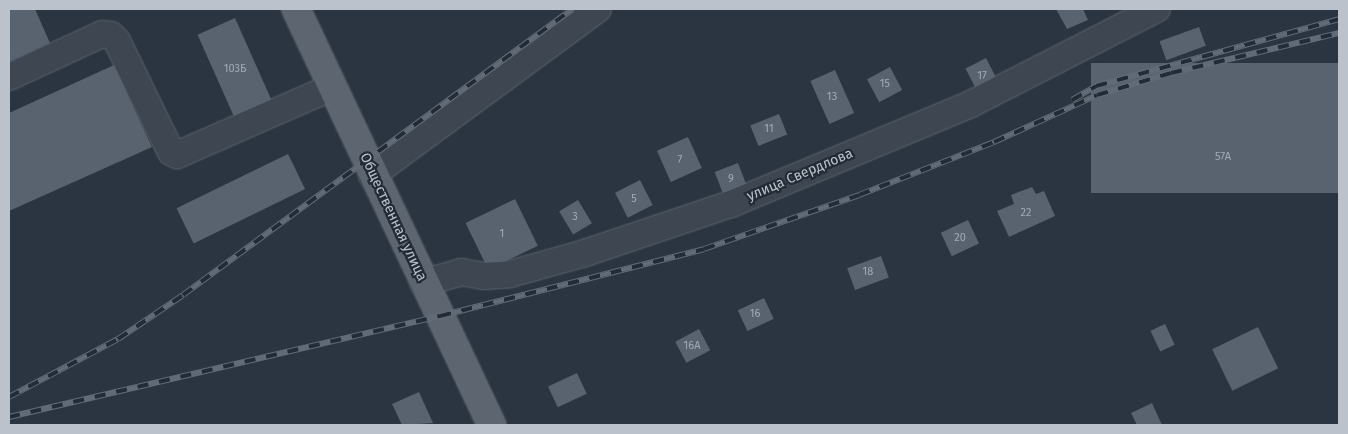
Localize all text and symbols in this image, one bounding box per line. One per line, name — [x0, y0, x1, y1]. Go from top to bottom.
house number: 103Б — [224, 62, 246, 76]
house number: 17 — [977, 69, 987, 83]
house number: 15 — [880, 77, 890, 91]
house number: 13 — [827, 90, 837, 104]
house number: 11 — [764, 122, 774, 136]
street label: улица Свердлова — [744, 145, 856, 205]
street label: Общественная улица — [356, 150, 430, 284]
house number: 57А — [1215, 150, 1231, 164]
house number: 7 — [678, 153, 682, 167]
house number: 9 — [728, 172, 734, 186]
house number: 5 — [631, 192, 637, 206]
house number: 22 — [1021, 206, 1031, 220]
house number: 3 — [572, 210, 578, 224]
house number: 1 — [500, 227, 504, 241]
house number: 20 — [954, 231, 966, 245]
house number: 18 — [863, 265, 873, 279]
house number: 16 — [750, 307, 760, 321]
house number: 16А — [684, 339, 700, 353]

